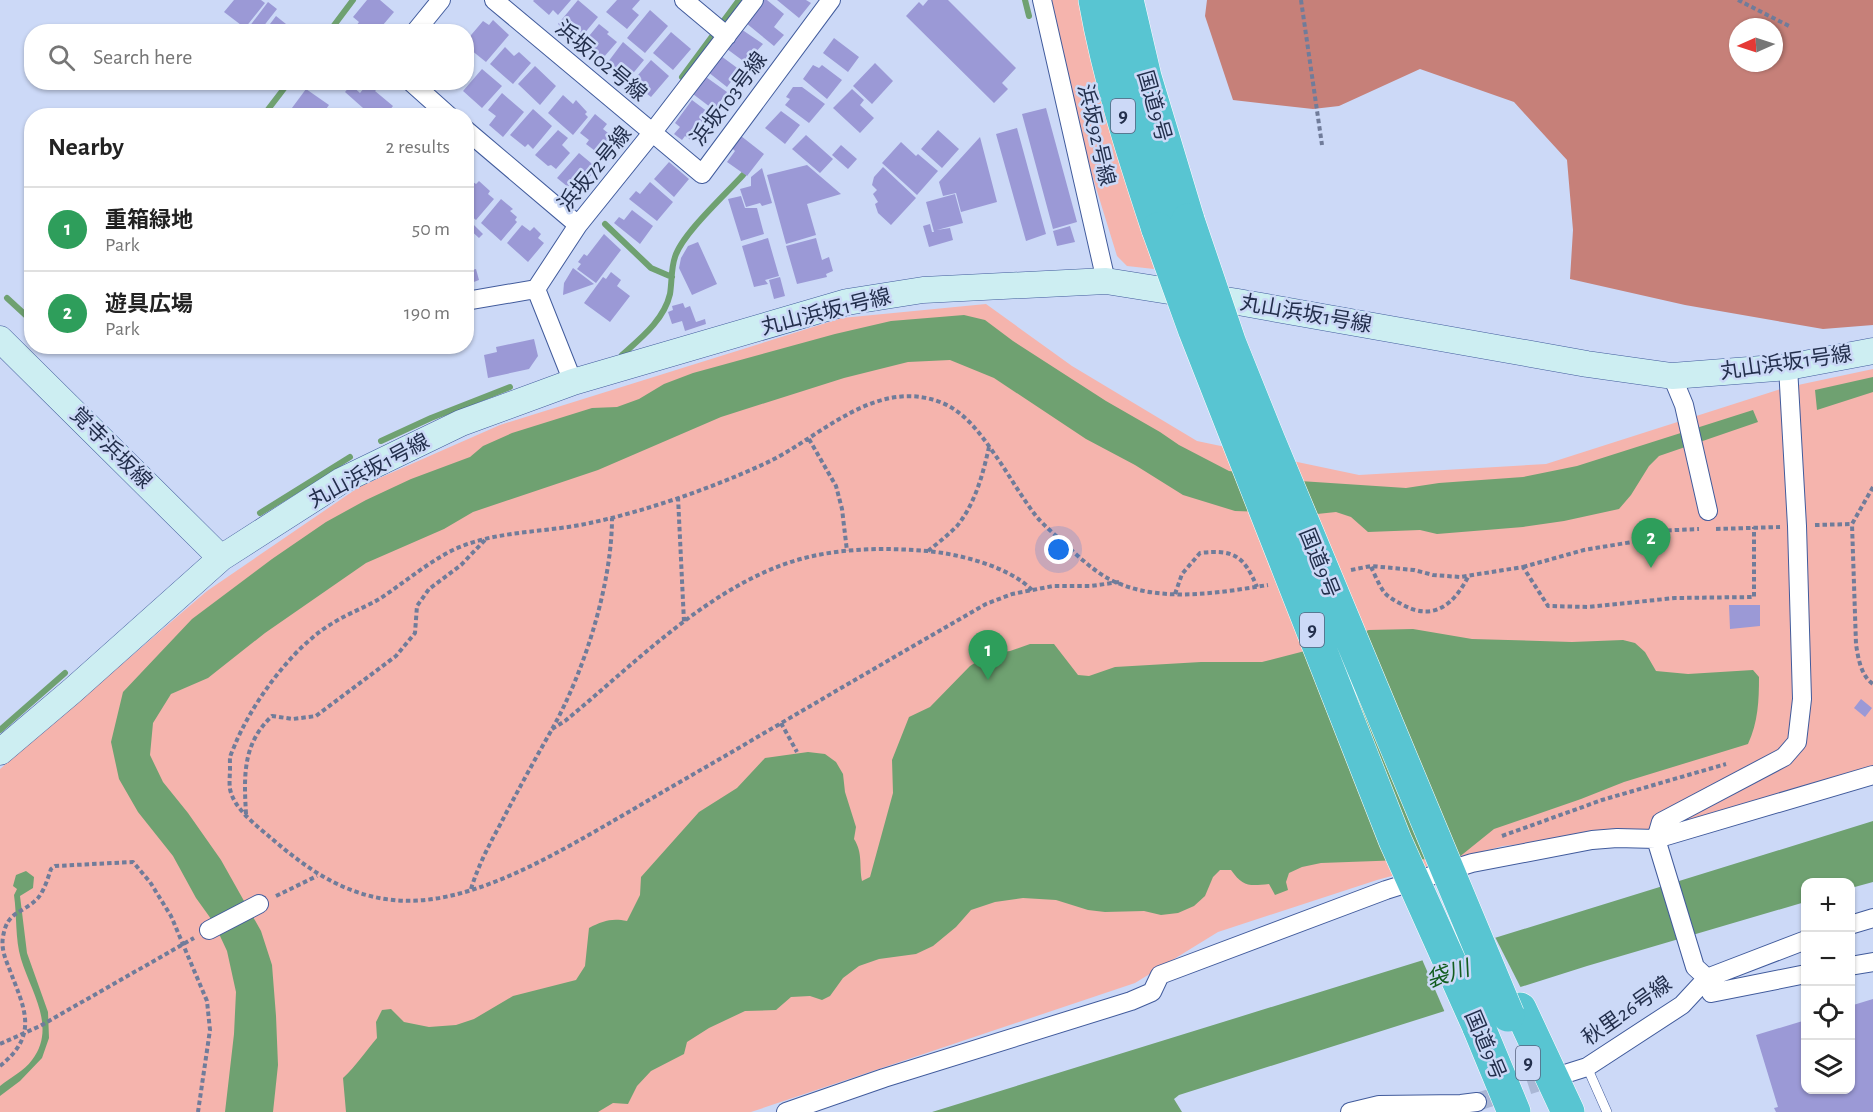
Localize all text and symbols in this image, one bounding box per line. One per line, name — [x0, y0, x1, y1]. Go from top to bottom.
street label: 浜坂102号線 — [551, 16, 651, 105]
north arrow — [1729, 18, 1783, 72]
search box — [24, 24, 474, 90]
icon: search — [45, 41, 78, 74]
text: Search here — [93, 46, 192, 68]
street label: 浜坂103号線 — [686, 48, 771, 150]
street label: 国道9号 — [1134, 68, 1175, 144]
street label: 浜坂92号線 — [1074, 82, 1119, 188]
road number: 9 — [1111, 99, 1135, 133]
street label: 浜坂72号線 — [554, 122, 635, 215]
text: Nearby — [48, 134, 124, 160]
text: 2 results — [386, 137, 450, 157]
text: 重箱緑地 — [105, 209, 193, 231]
text: 1 — [64, 219, 71, 239]
text: 50 m — [412, 219, 450, 239]
text: Park — [105, 235, 140, 255]
street label: 丸山浜坂1号線 — [759, 285, 893, 338]
street label: 丸山浜坂1号線 — [1239, 291, 1374, 336]
text: 遊具広場 — [105, 293, 193, 315]
text: 2 — [63, 303, 72, 323]
text: 190 m — [404, 303, 450, 323]
text: Park — [105, 319, 140, 339]
street label: 丸山浜坂1号線 — [1718, 342, 1853, 383]
street label: 覚寺浜坂線 — [66, 403, 156, 493]
street label: 丸山浜坂1号線 — [305, 430, 433, 512]
pin: 2 — [1632, 518, 1670, 568]
street label: 国道9号 — [1296, 525, 1343, 601]
your location — [1044, 535, 1073, 564]
road number: 9 — [1300, 613, 1324, 647]
pin: 1 — [968, 630, 1008, 680]
map controls — [1801, 878, 1855, 1094]
button: + — [1801, 878, 1855, 932]
button: − — [1801, 932, 1855, 986]
water label: 袋川 — [1423, 956, 1474, 991]
street label: 秋里26号線 — [1578, 972, 1675, 1049]
button: locate — [1801, 986, 1855, 1040]
street label: 国道9号 — [1461, 1007, 1510, 1083]
button: layers — [1801, 1040, 1855, 1094]
road number: 9 — [1516, 1046, 1540, 1080]

